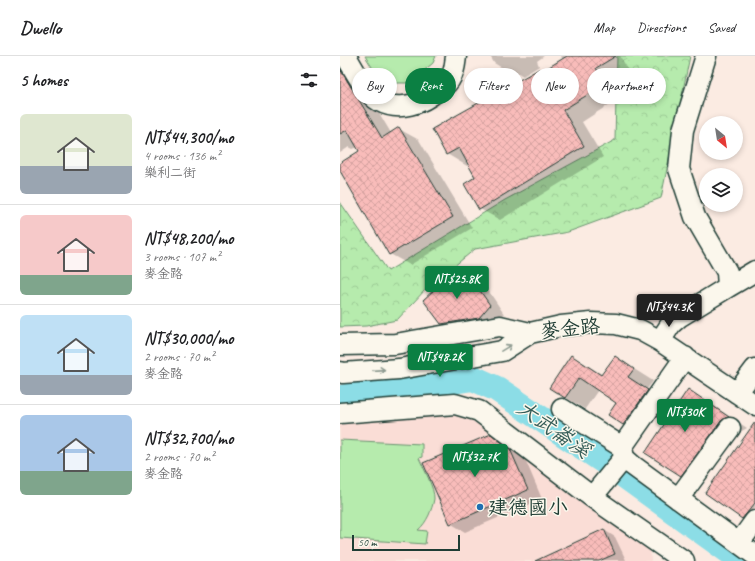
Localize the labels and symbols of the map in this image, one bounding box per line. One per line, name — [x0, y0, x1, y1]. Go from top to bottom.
north arrow — [699, 116, 743, 160]
pin: NT$25.8K — [416, 266, 498, 300]
pin: NT$44.3K — [628, 294, 710, 328]
street label: 麥金路 — [539, 313, 602, 344]
pin: NT$48.2K — [399, 344, 481, 378]
one-way arrow — [500, 344, 512, 352]
one-way arrow — [372, 367, 385, 374]
water label: 大武崙溪 — [512, 394, 597, 464]
pin: NT$30K — [652, 399, 718, 433]
pin: NT$32.7K — [434, 444, 516, 478]
place label: 建德國小 — [488, 495, 568, 520]
marker: 建德國小 — [475, 502, 485, 512]
scale bar — [352, 533, 460, 552]

